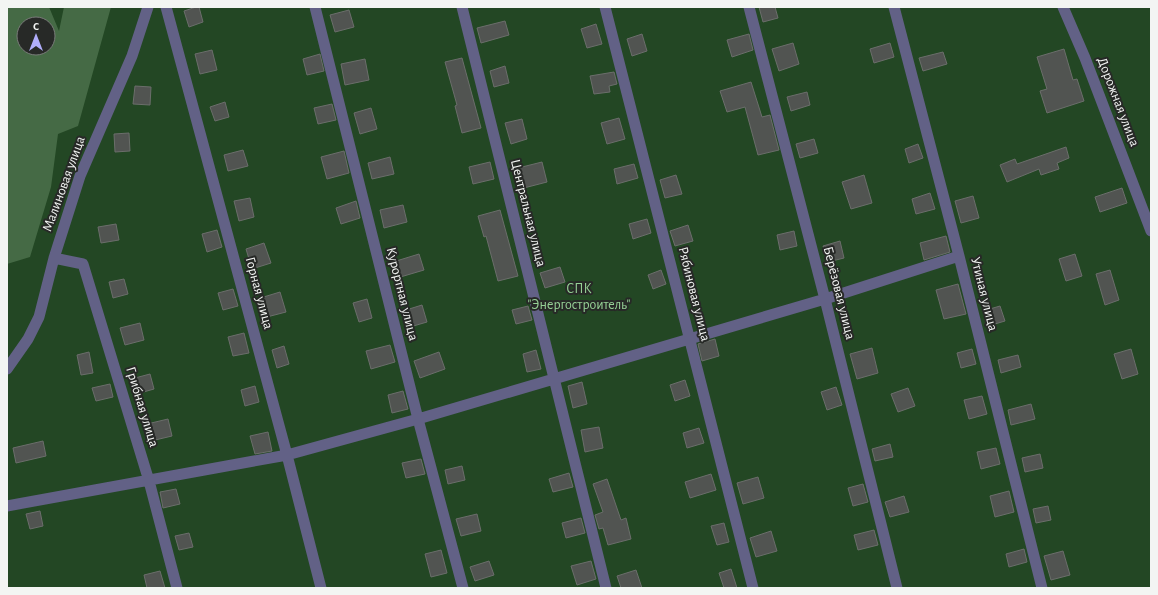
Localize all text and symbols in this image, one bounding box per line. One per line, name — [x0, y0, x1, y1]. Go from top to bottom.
north arrow — [16, 16, 56, 56]
text: С — [33, 21, 39, 32]
street label: Дорожная улица — [1095, 55, 1142, 149]
street label: Малиновая улица — [40, 134, 88, 234]
street label: Центральная улица — [508, 158, 548, 269]
street label: Рябиновая улица — [675, 245, 713, 343]
street label: Берёзовая улица — [821, 245, 857, 341]
street label: Курортная улица — [384, 246, 420, 343]
street label: Горная улица — [243, 255, 276, 331]
street label: Утиная улица — [968, 255, 1000, 333]
park label: СПК "Энергостроитель" — [527, 282, 631, 312]
street label: Грибная улица — [123, 365, 161, 449]

